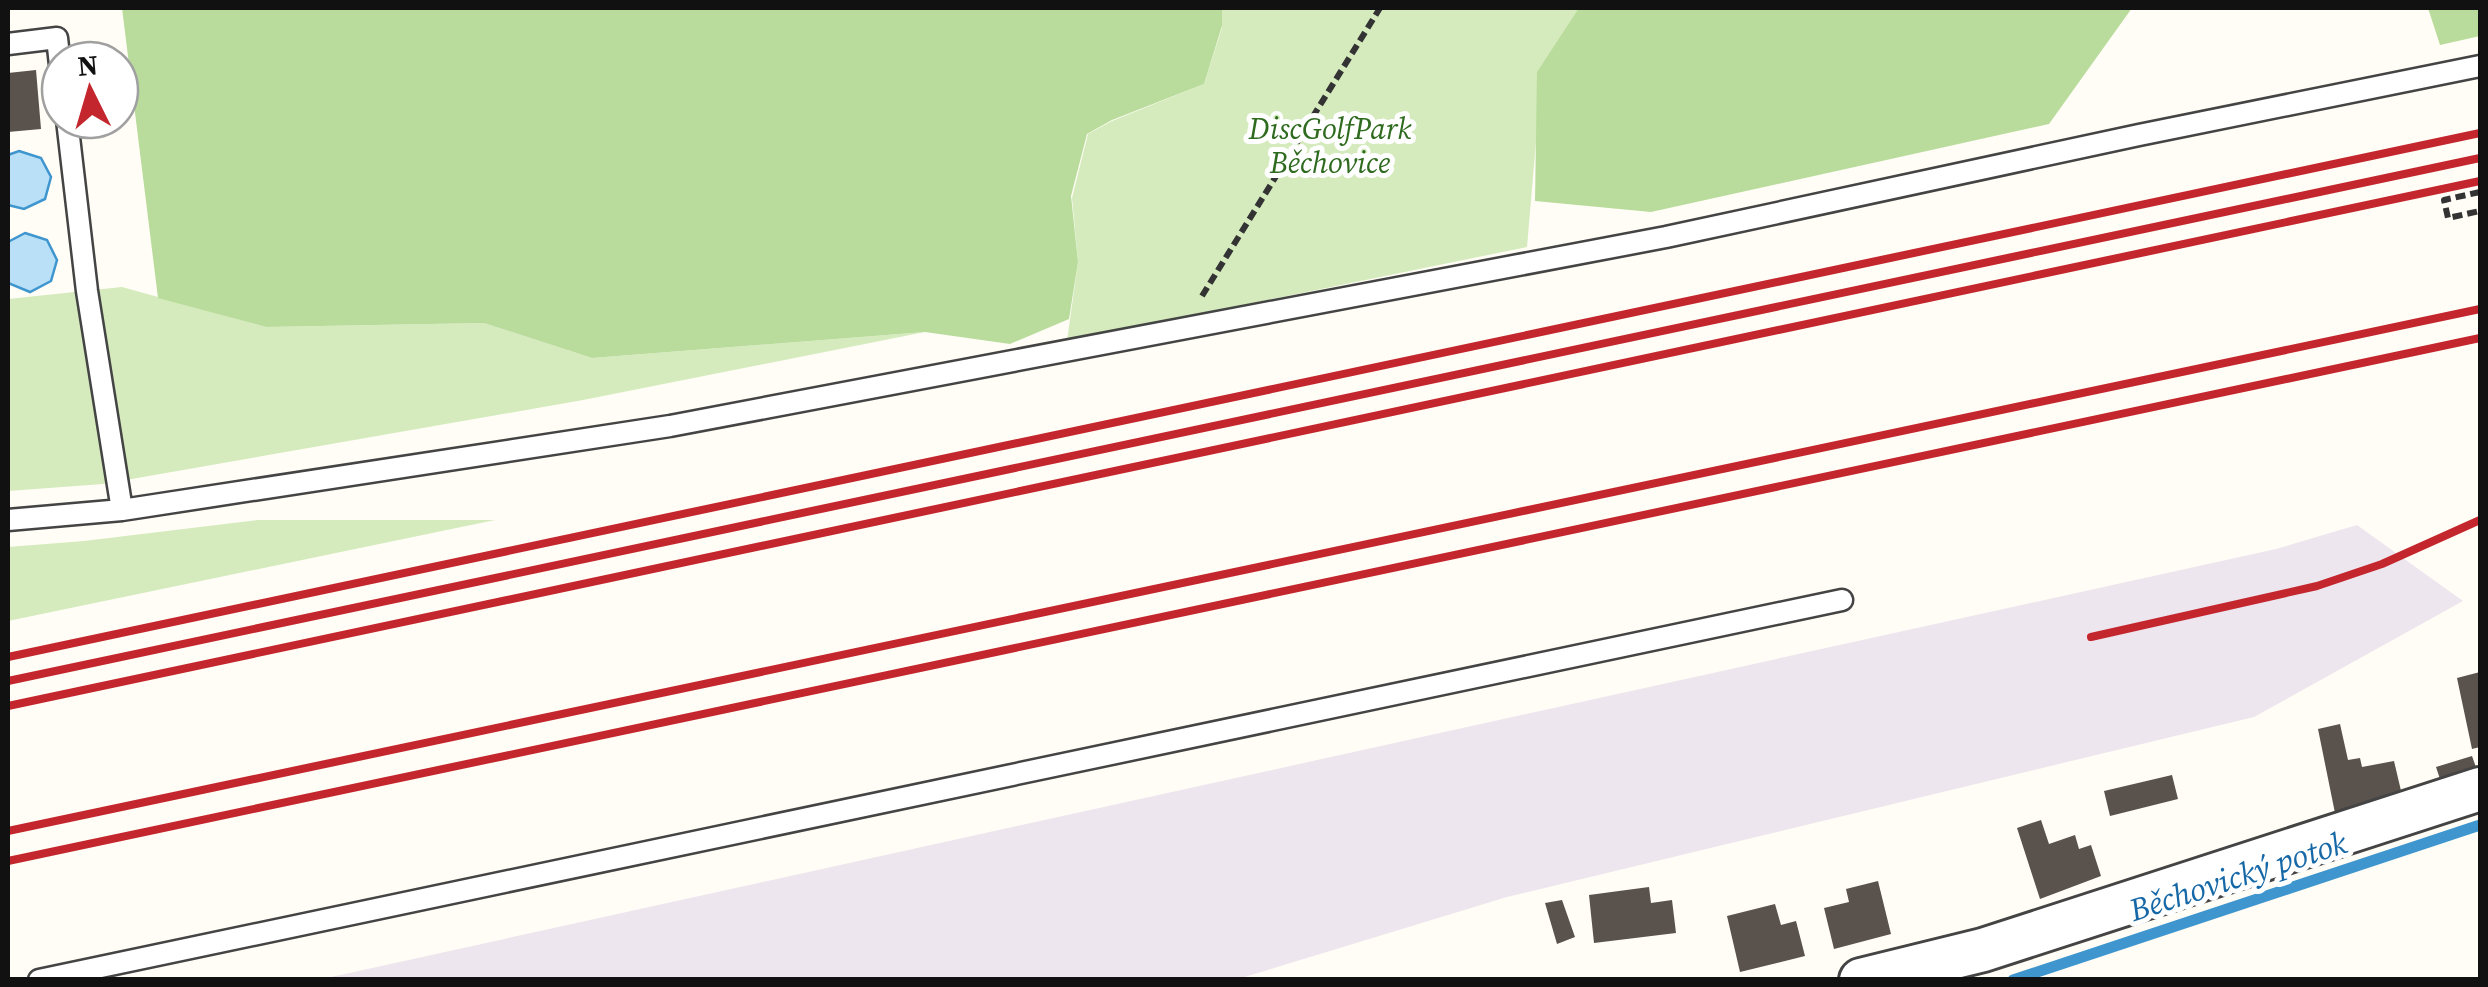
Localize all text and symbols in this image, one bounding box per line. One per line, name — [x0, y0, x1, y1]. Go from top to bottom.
north arrow — [40, 40, 140, 140]
text: N — [76, 45, 100, 85]
park label: DiscGolfPark Běchovice — [1248, 108, 1412, 183]
water label: Běchovický potok — [2123, 820, 2353, 932]

